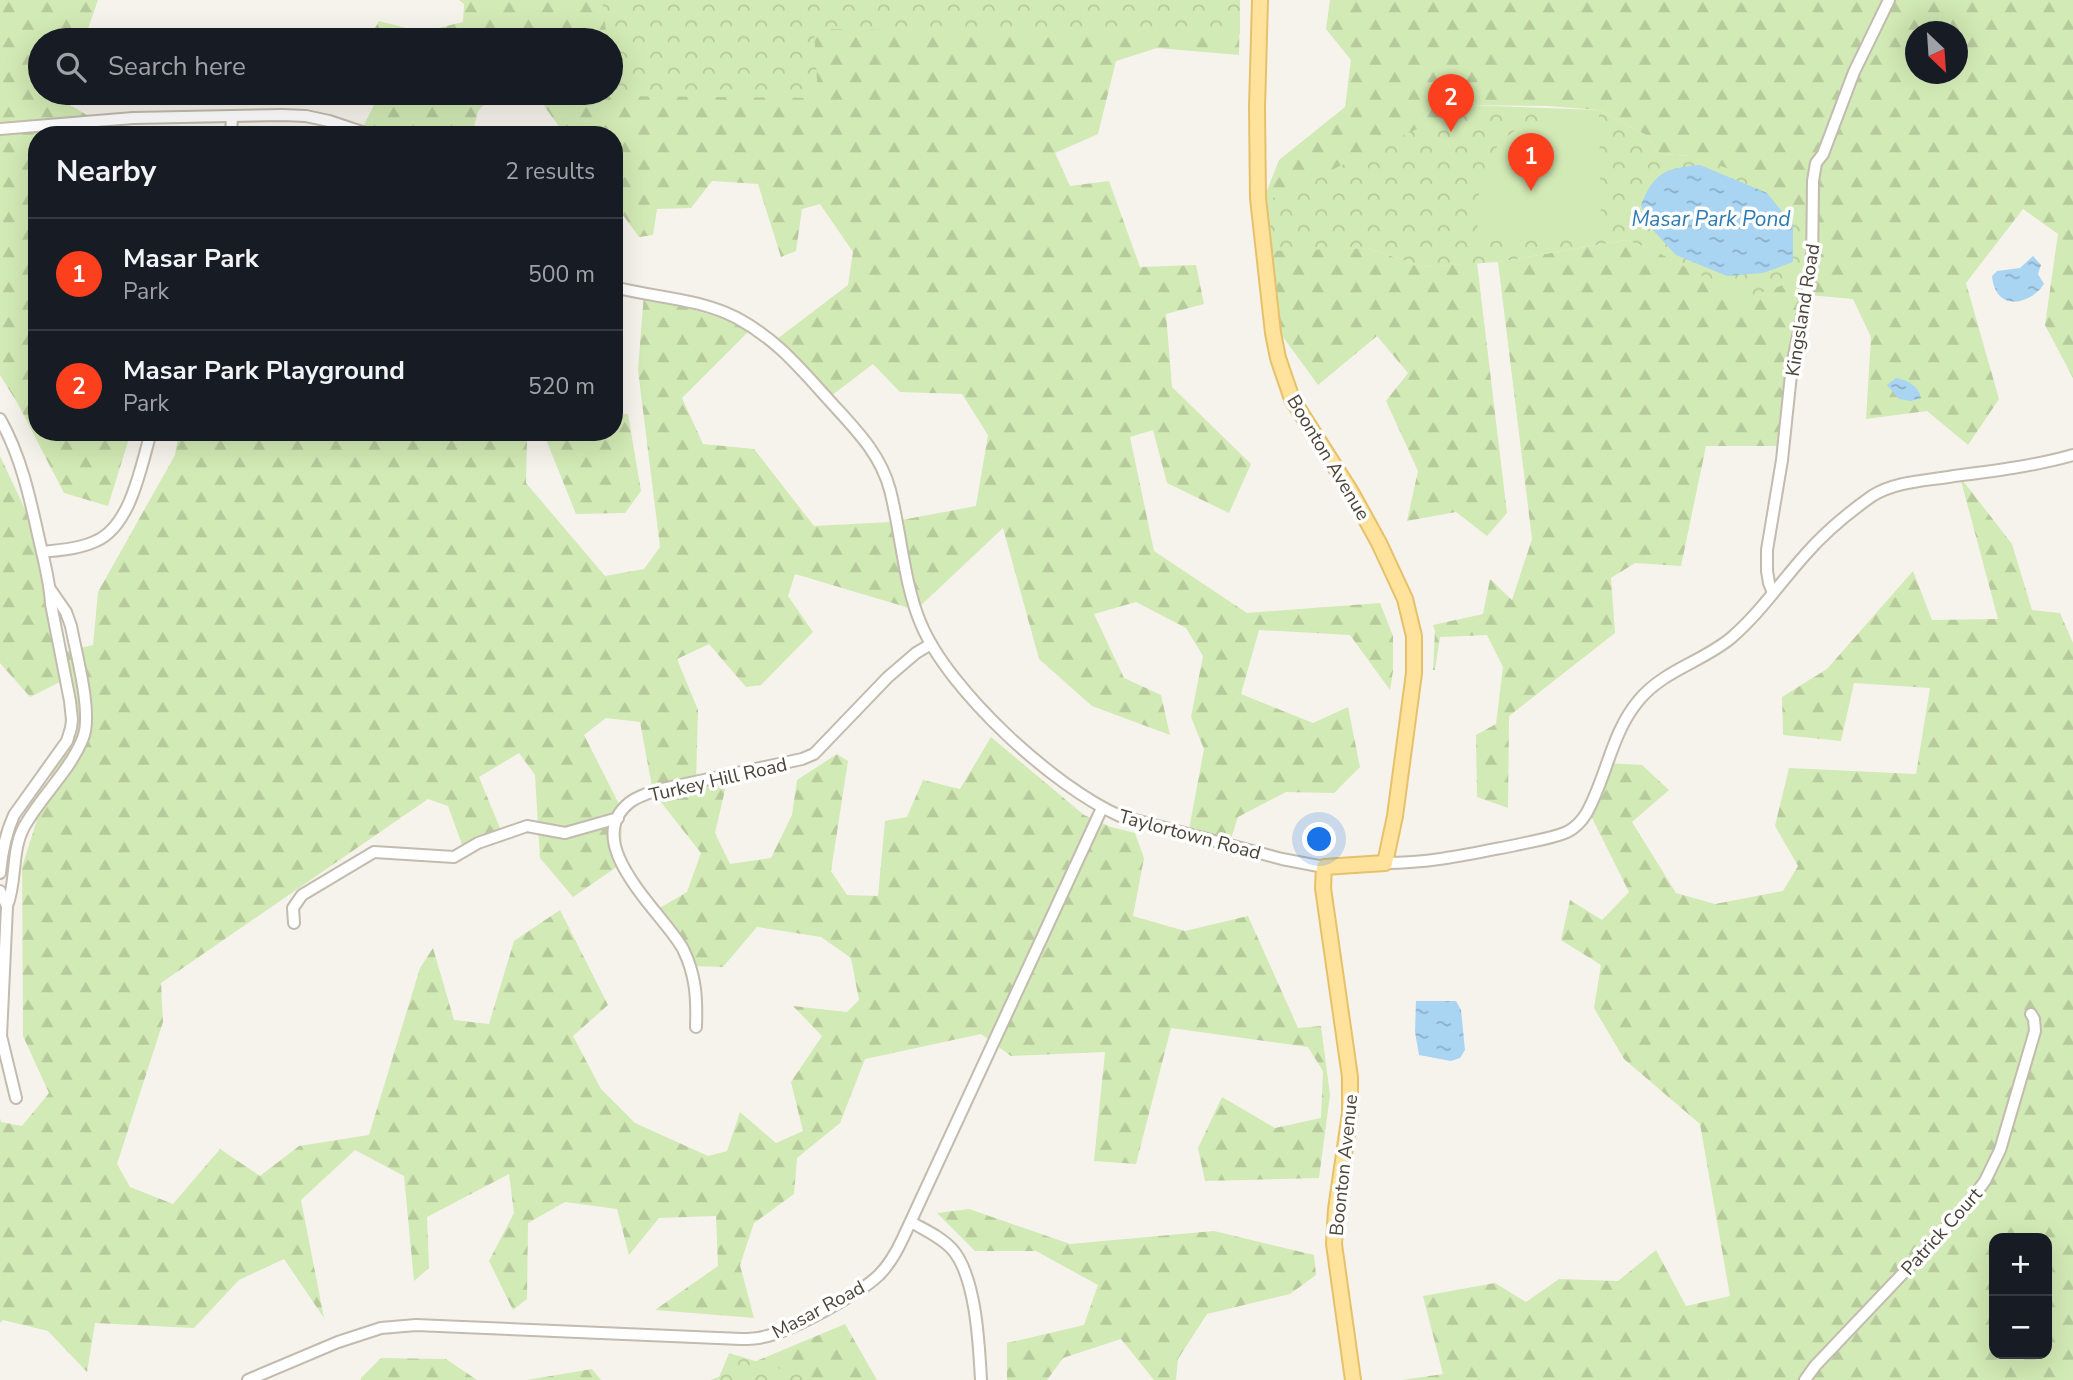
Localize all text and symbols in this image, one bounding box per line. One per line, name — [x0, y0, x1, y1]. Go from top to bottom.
north arrow — [1905, 21, 1968, 84]
search box — [28, 28, 623, 105]
icon: search — [52, 48, 90, 86]
text: Search here — [108, 49, 246, 84]
pin: 2 — [1428, 74, 1474, 132]
pin: 1 — [1508, 133, 1554, 191]
text: Nearby — [56, 151, 156, 192]
text: 2 results — [505, 156, 595, 187]
water label: Masar Park Pond — [1631, 205, 1791, 233]
text: Masar Park — [123, 241, 259, 276]
street label: Kingsland Road — [1780, 242, 1826, 378]
text: 1 — [72, 259, 86, 290]
text: 500 m — [528, 259, 595, 290]
text: Park — [123, 276, 169, 307]
text: Masar Park Playground — [123, 353, 405, 388]
text: 2 — [72, 371, 86, 402]
text: 520 m — [528, 371, 595, 402]
text: Park — [123, 388, 169, 419]
street label: Boonton Avenue — [1280, 390, 1376, 525]
street label: Turkey Hill Road — [647, 751, 790, 808]
street label: Taylortown Road — [1116, 804, 1264, 866]
your location — [1302, 822, 1336, 856]
street label: Boonton Avenue — [1324, 1093, 1364, 1237]
street label: Patrick Court — [1895, 1182, 1988, 1281]
map controls — [1989, 1233, 2052, 1359]
button: + — [1989, 1233, 2052, 1296]
street label: Masar Road — [768, 1275, 869, 1345]
button: − — [1989, 1296, 2052, 1359]

